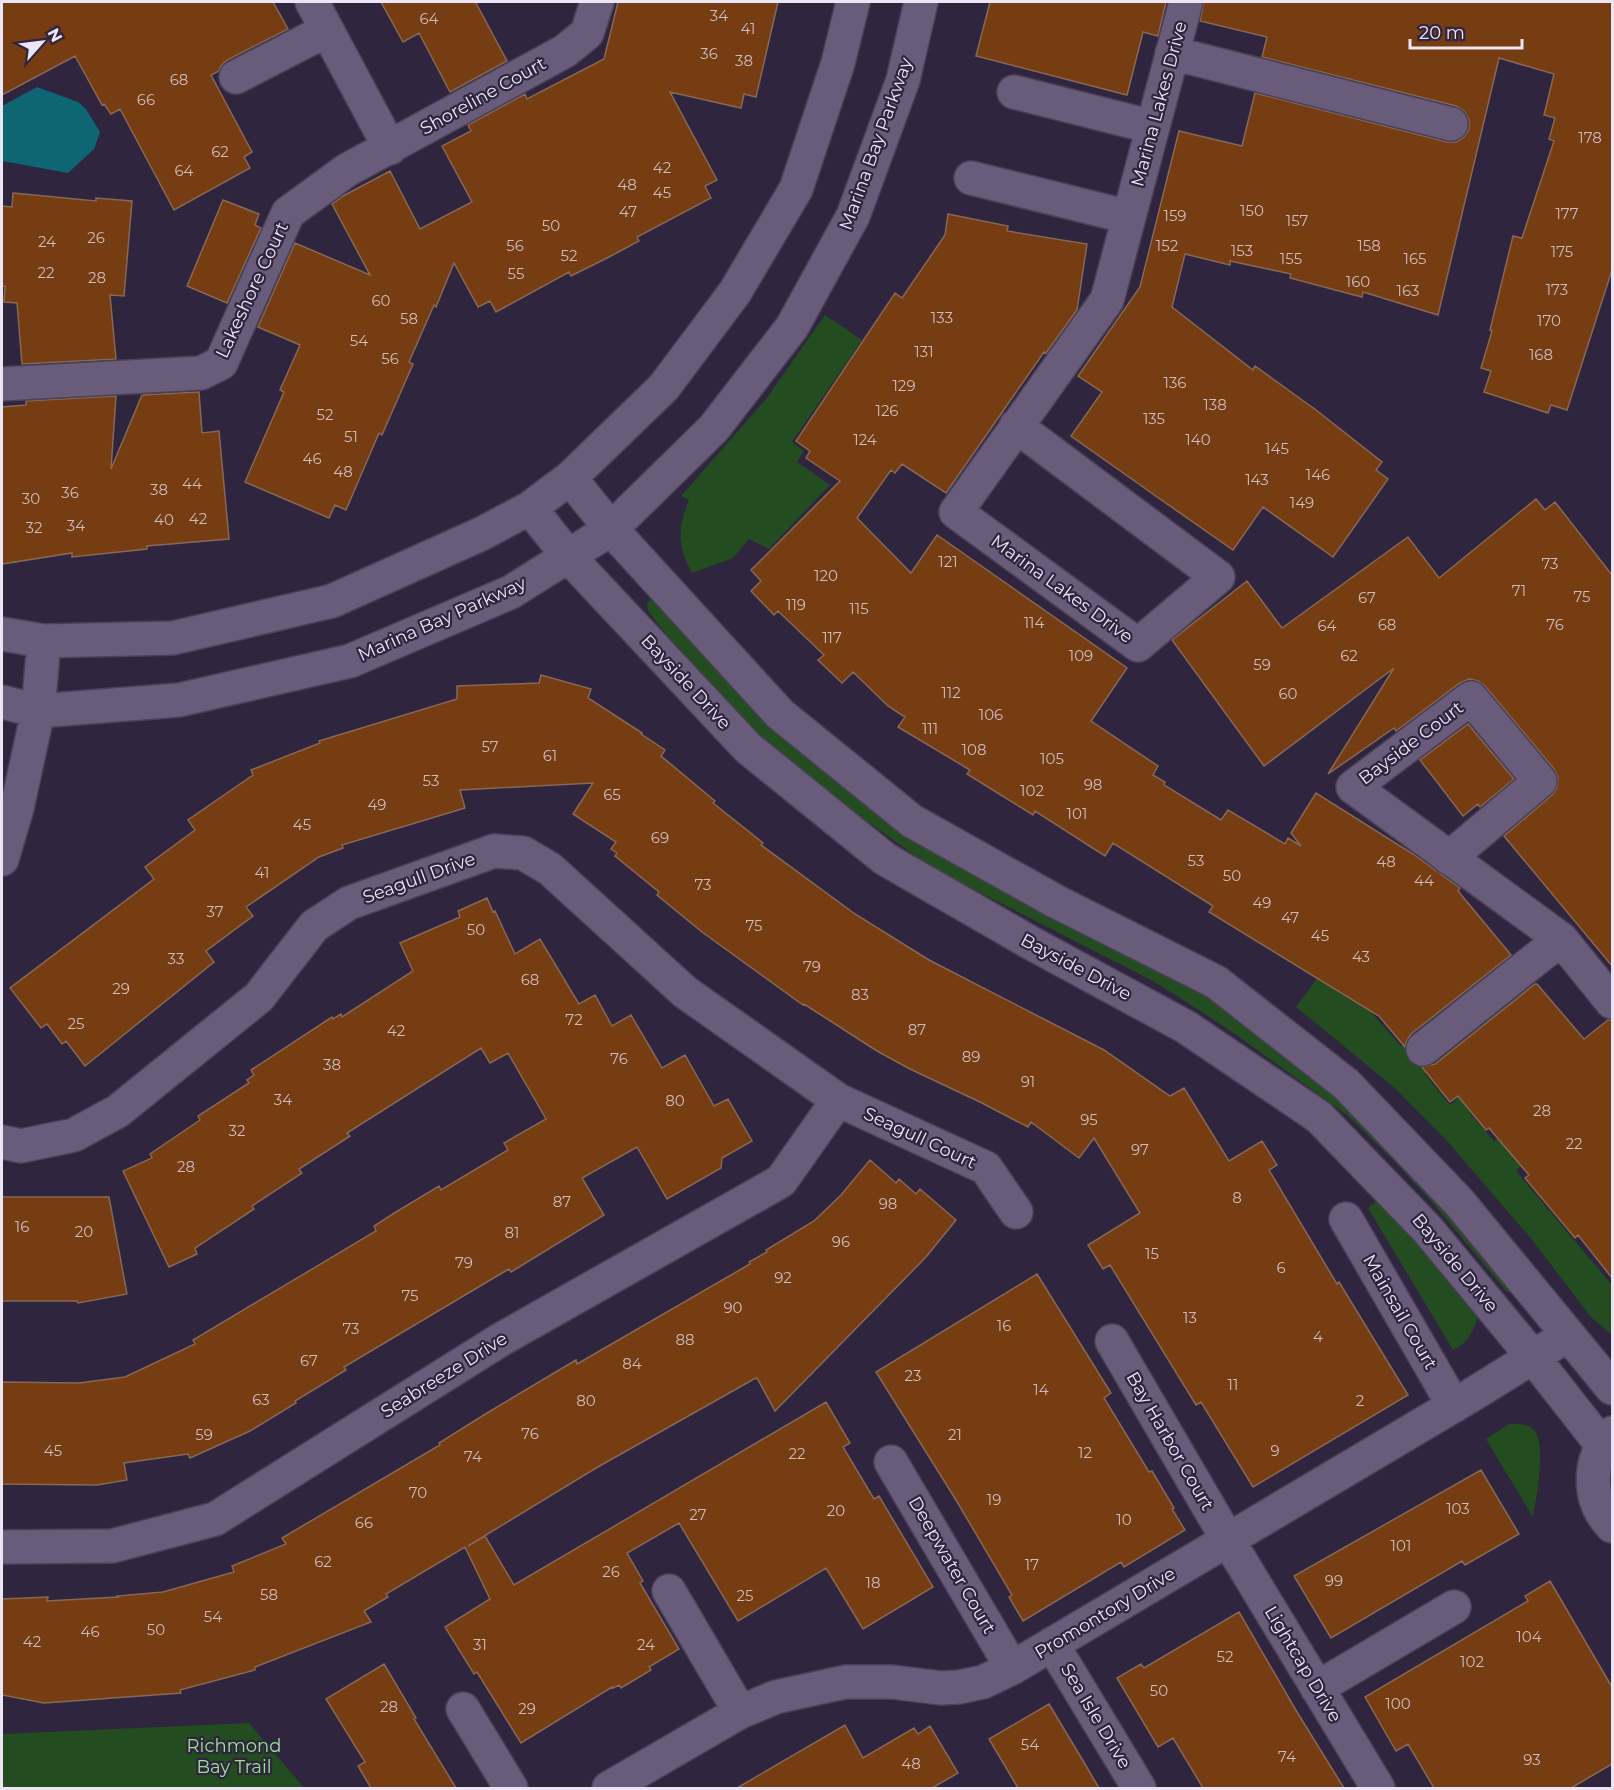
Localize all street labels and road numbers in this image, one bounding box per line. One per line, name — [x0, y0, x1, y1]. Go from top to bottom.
street label: Marina Lakes Drive — [1126, 19, 1192, 189]
street label: Shoreline Court — [416, 52, 550, 140]
street label: Marina Bay Parkway — [835, 55, 917, 233]
street label: Lakeshore Court — [211, 218, 293, 362]
street label: Marina Lakes Drive — [987, 530, 1137, 648]
street label: Marina Bay Parkway — [355, 572, 530, 666]
street label: Bayside Drive — [636, 630, 736, 734]
street label: Bayside Court — [1354, 696, 1468, 790]
street label: Seagull Drive — [360, 847, 478, 909]
street label: Bayside Drive — [1017, 929, 1135, 1005]
street label: Seagull Court — [860, 1102, 980, 1174]
street label: Bayside Drive — [1407, 1209, 1503, 1317]
street label: Mainsail Court — [1358, 1251, 1442, 1373]
street label: Seabreeze Drive — [377, 1327, 511, 1423]
street label: Bay Harbor Court — [1121, 1368, 1219, 1514]
street label: Deepwater Court — [904, 1492, 1000, 1638]
street label: Promontory Drive — [1031, 1562, 1179, 1664]
street label: Lightcap Drive — [1260, 1602, 1346, 1726]
street label: Sea Isle Drive — [1056, 1659, 1136, 1773]

